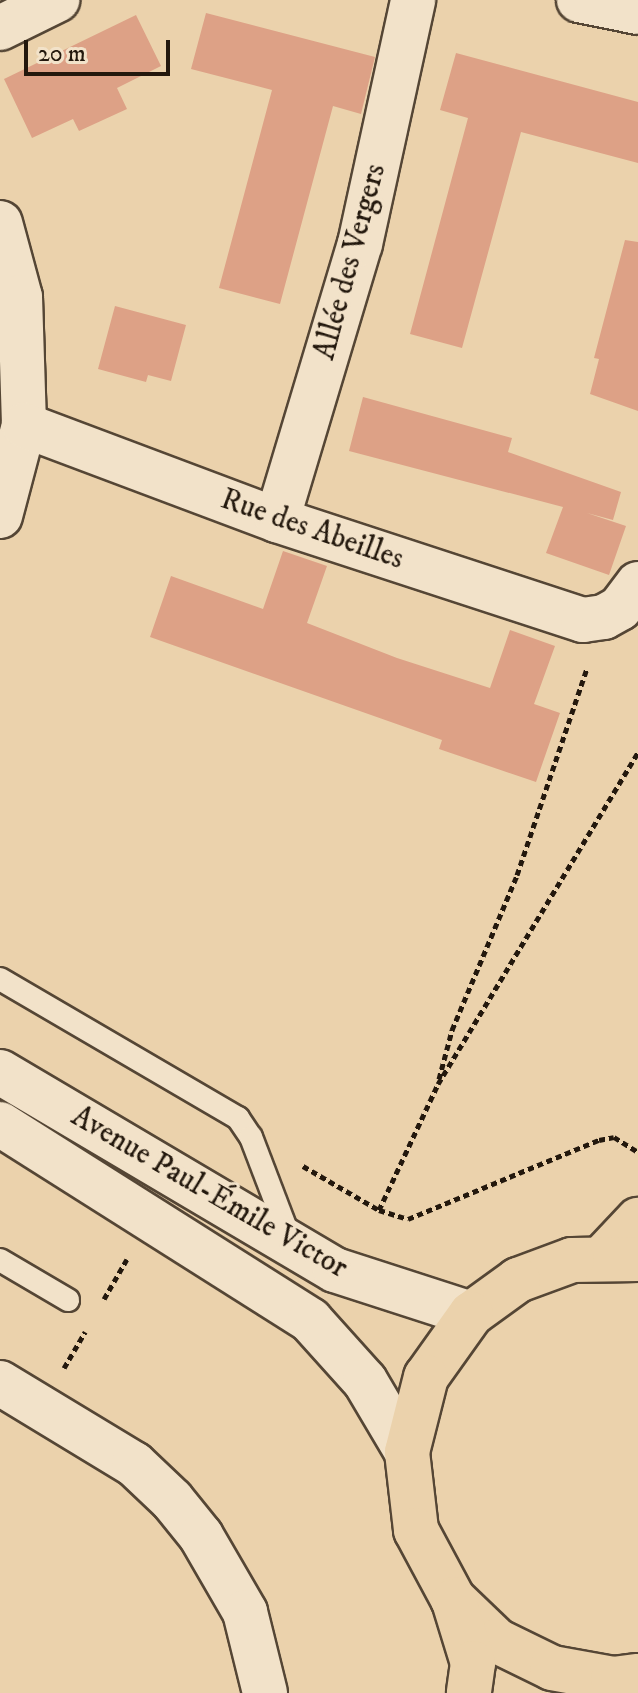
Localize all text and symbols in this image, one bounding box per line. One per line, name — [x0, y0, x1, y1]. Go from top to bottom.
scale bar — [28, 24, 174, 74]
text: 20 m — [38, 39, 86, 69]
street label: Allée des Vergers — [308, 160, 394, 364]
street label: Rue des Abeilles — [216, 482, 408, 578]
street label: Avenue Paul-Émile Victor — [65, 1099, 353, 1287]

